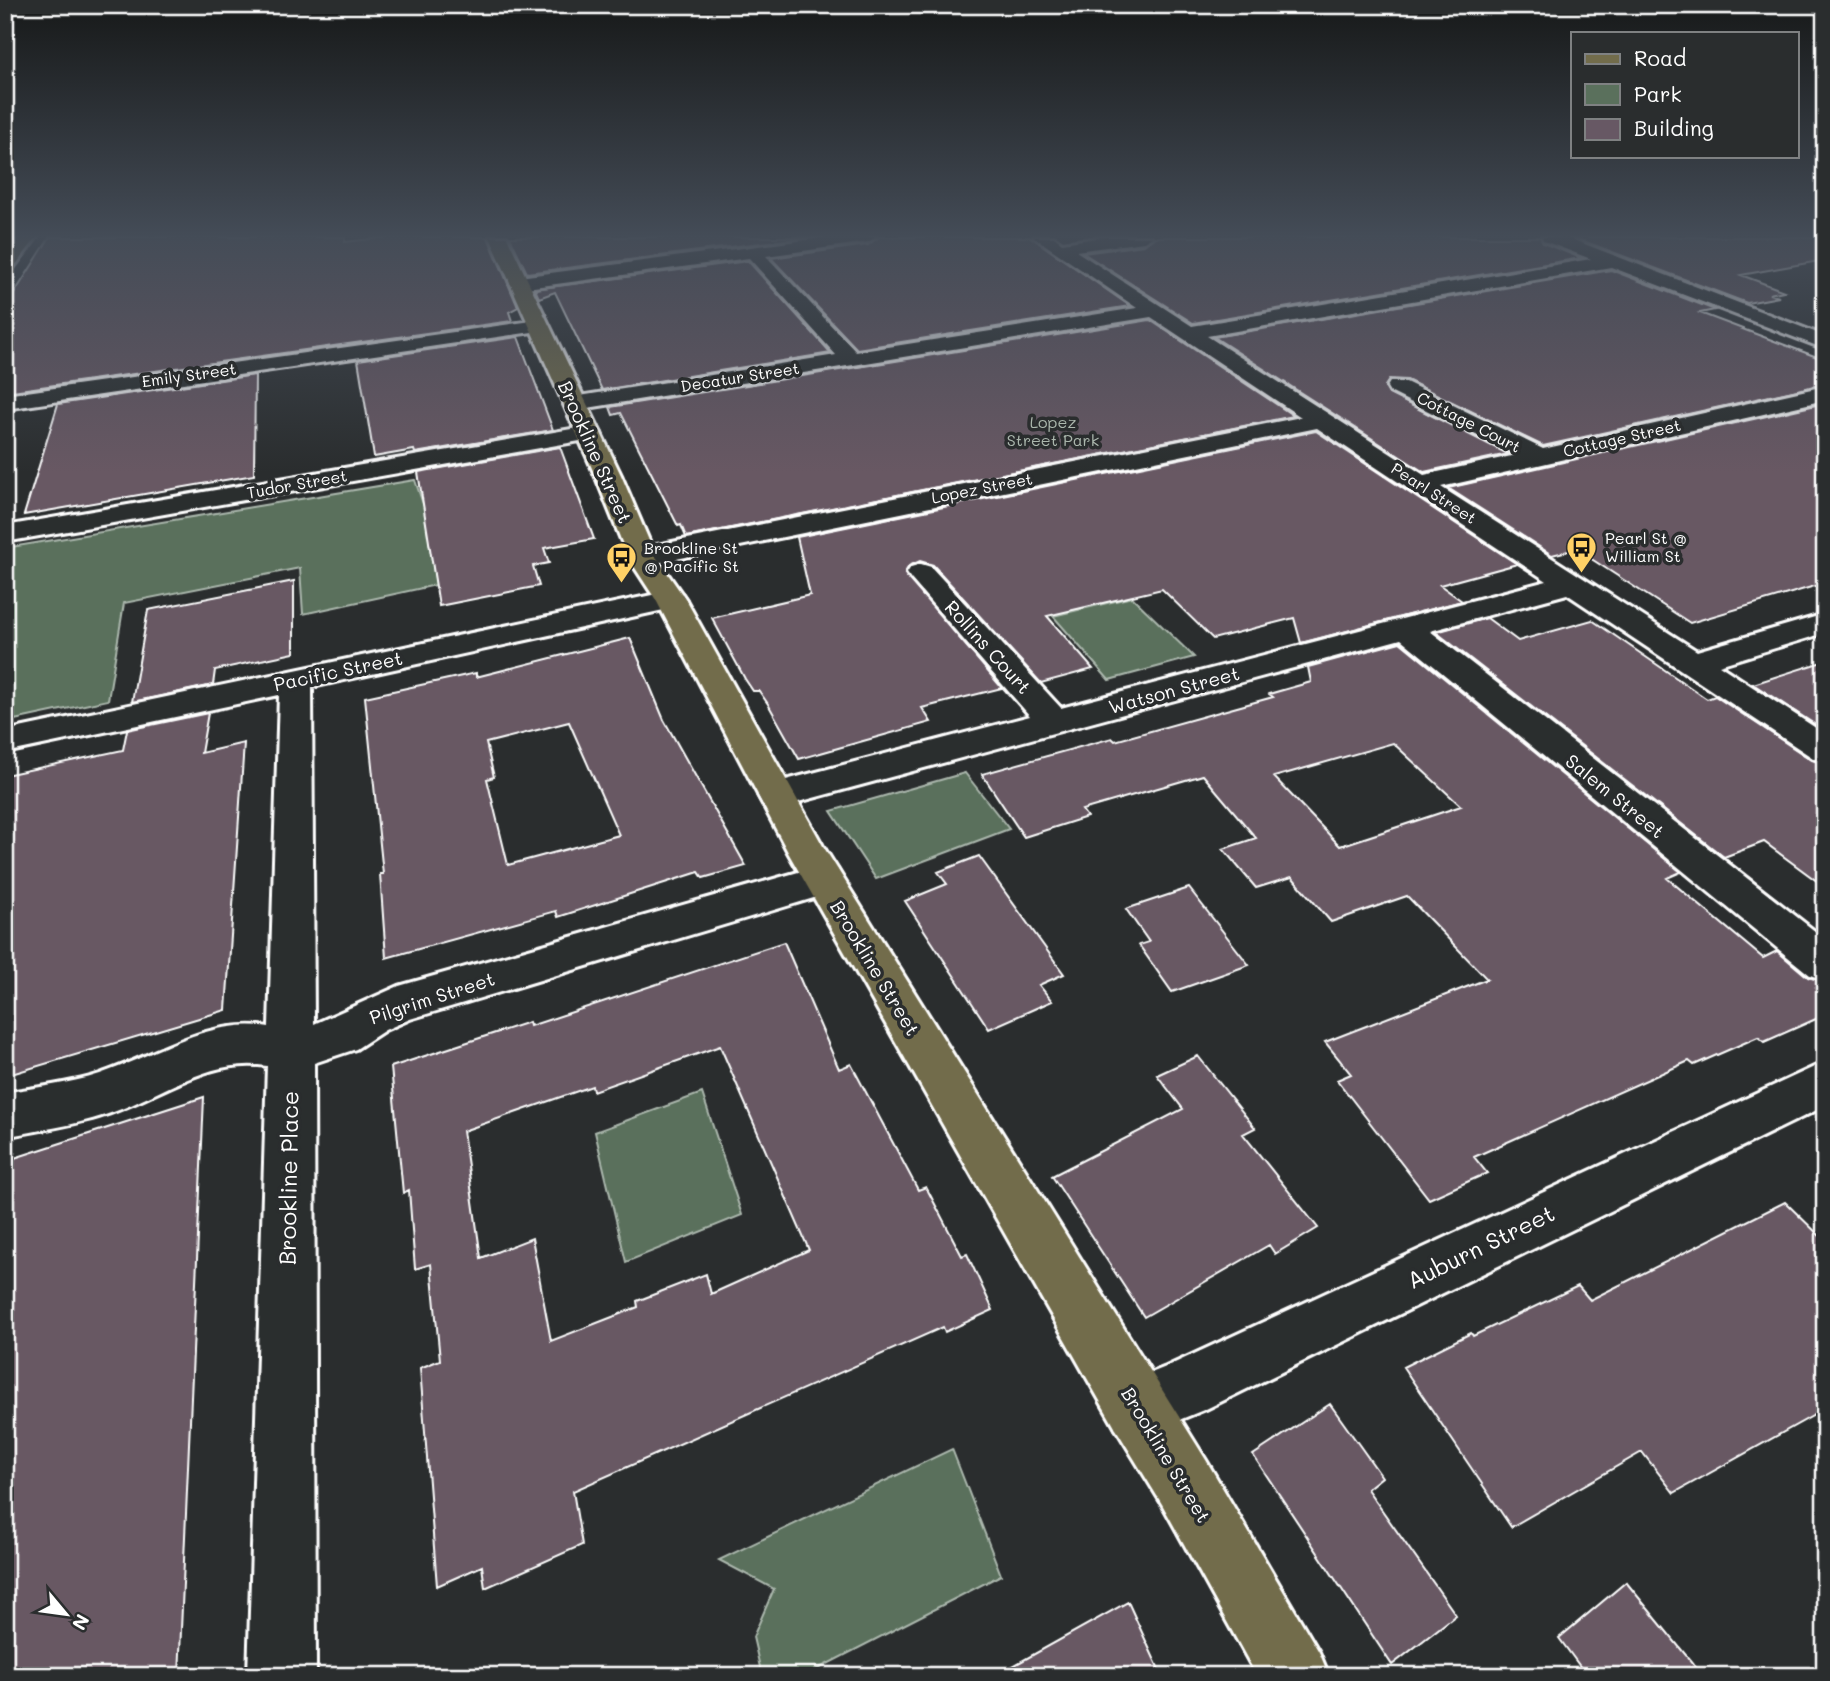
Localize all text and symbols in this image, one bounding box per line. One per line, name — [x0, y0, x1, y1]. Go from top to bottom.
legend — [1571, 32, 1798, 158]
text: Road — [1634, 44, 1686, 71]
text: Park — [1634, 80, 1682, 107]
text: Building — [1634, 114, 1714, 141]
street label: Emily Street — [140, 357, 238, 392]
street label: Decatur Street — [679, 357, 801, 396]
street label: Brookline Street — [553, 377, 638, 527]
street label: Cottage Court — [1414, 386, 1525, 457]
park label: Lopez Street Park — [1007, 411, 1099, 450]
street label: Cottage Street — [1561, 414, 1683, 461]
street label: Pearl Street — [1388, 457, 1481, 528]
street label: Tudor Street — [245, 464, 349, 503]
street label: Lopez Street — [930, 467, 1034, 508]
place label: Pearl St @ William St — [1605, 527, 1687, 566]
bus stop icon: Pearl St @ William St — [1565, 530, 1599, 574]
place label: Brookline St @ Pacific St — [644, 537, 739, 576]
bus stop icon: Brookline St @ Pacific St — [604, 540, 638, 584]
street label: Rollins Court — [940, 595, 1037, 699]
street label: Pacific Street — [271, 645, 405, 696]
street label: Watson Street — [1106, 660, 1242, 719]
street label: Salem Street — [1561, 748, 1670, 843]
street label: Brookline Street — [825, 896, 926, 1040]
street label: Pilgrim Street — [366, 966, 498, 1030]
street label: Brookline Place — [271, 1091, 305, 1265]
street label: Auburn Street — [1402, 1197, 1559, 1295]
street label: Brookline Street — [1116, 1383, 1217, 1527]
north arrow — [32, 1580, 102, 1650]
text: N — [67, 1610, 96, 1635]

